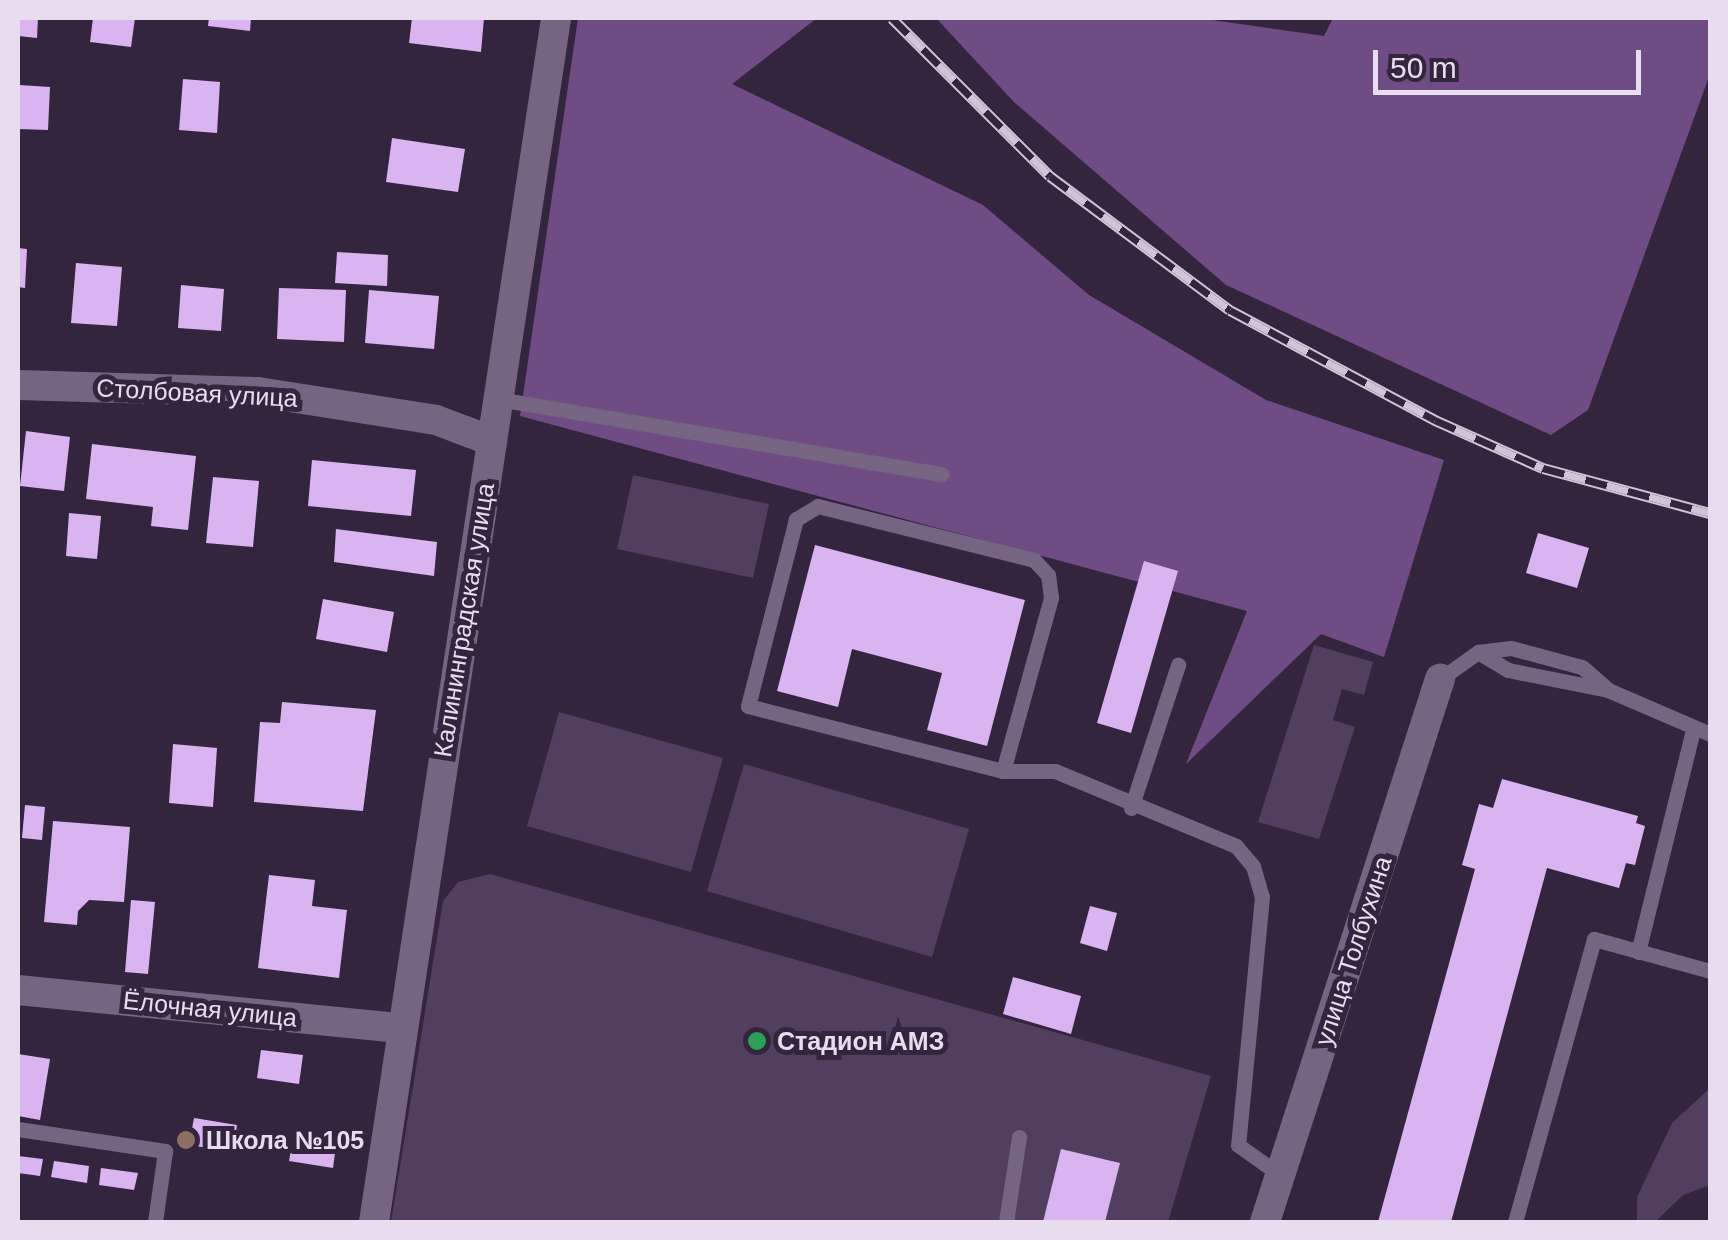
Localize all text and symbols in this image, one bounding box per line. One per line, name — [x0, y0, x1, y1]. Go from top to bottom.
scale bar — [1378, 30, 1646, 92]
text: 50 m — [1390, 51, 1457, 84]
street label: Столбовая улица — [96, 373, 298, 413]
street label: Калининградская улица — [428, 481, 500, 759]
street label: улица Толбухина — [1308, 853, 1398, 1049]
street label: Ёлочная улица — [121, 985, 299, 1033]
place label: Стадион АМЗ — [777, 1026, 944, 1056]
marker: Стадион АМЗ — [746, 1030, 768, 1052]
place label: Школа №105 — [206, 1125, 364, 1155]
marker: Школа №105 — [175, 1129, 197, 1151]

